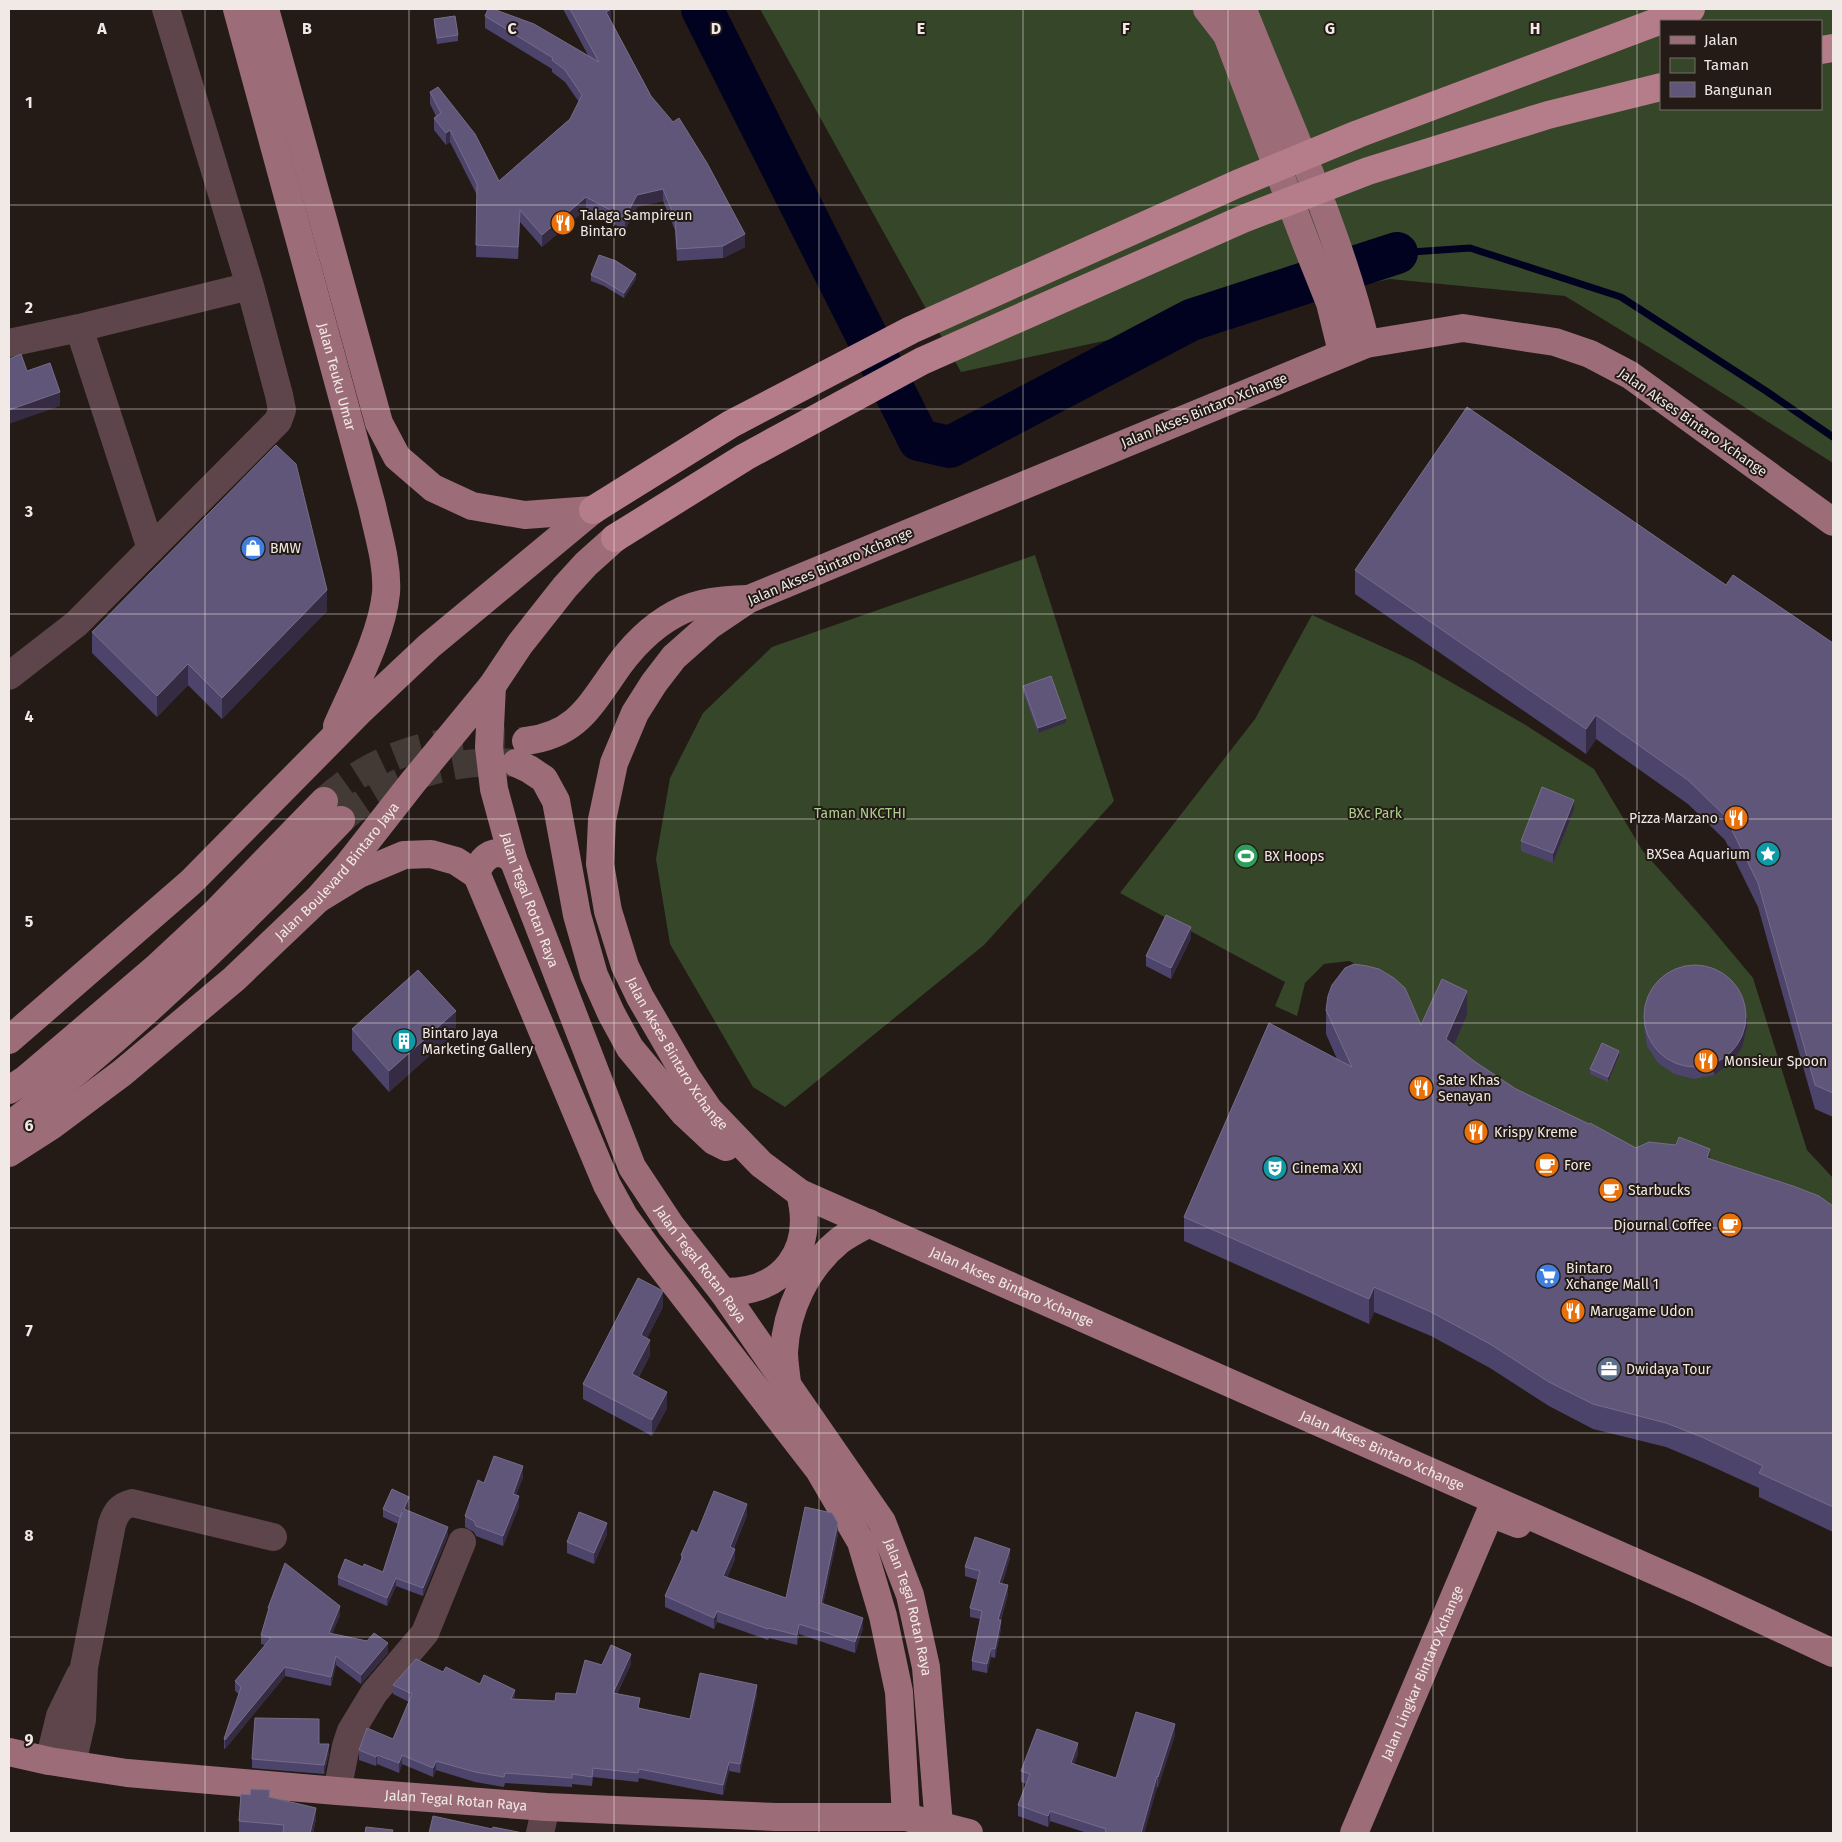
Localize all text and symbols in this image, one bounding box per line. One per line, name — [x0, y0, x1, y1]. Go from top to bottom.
text: A — [96, 19, 107, 38]
text: B — [302, 19, 312, 38]
text: C — [507, 19, 517, 38]
text: D — [711, 19, 721, 38]
text: E — [917, 19, 925, 38]
text: F — [1122, 19, 1130, 38]
text: G — [1325, 19, 1335, 38]
text: H — [1530, 19, 1540, 38]
legend — [1660, 20, 1822, 110]
text: Jalan — [1704, 31, 1738, 49]
text: Taman — [1704, 56, 1749, 74]
text: Bangunan — [1704, 81, 1772, 99]
text: 1 — [25, 93, 33, 112]
place label: Talaga Sampireun Bintaro — [580, 207, 692, 240]
restaurant icon: Talaga Sampireun Bintaro — [550, 210, 576, 236]
text: 2 — [25, 298, 33, 317]
street label: Jalan Teuku Umar — [314, 321, 359, 433]
street label: Jalan Akses Bintaro Xchange — [1615, 364, 1770, 480]
street label: Jalan Akses Bintaro Xchange — [1119, 369, 1290, 452]
text: 3 — [24, 502, 33, 521]
street label: Jalan Akses Bintaro Xchange — [745, 524, 915, 609]
shop icon: BMW — [240, 535, 266, 561]
place label: BMW — [270, 540, 301, 557]
text: 4 — [24, 707, 34, 726]
street label: Jalan Boulevard Bintaro Jaya — [272, 799, 403, 944]
park label: Taman NKCTHI — [814, 805, 906, 822]
park label: BXc Park — [1348, 805, 1403, 822]
restaurant icon: Pizza Marzano — [1723, 805, 1749, 831]
place label: Pizza Marzano — [1629, 810, 1718, 827]
street label: Jalan Tegal Rotan Raya — [497, 831, 562, 970]
place icon: BXSea Aquarium — [1755, 841, 1781, 867]
sports icon: BX Hoops — [1233, 843, 1259, 869]
place label: BXSea Aquarium — [1646, 846, 1750, 863]
place label: BX Hoops — [1264, 848, 1325, 865]
text: 5 — [25, 912, 34, 931]
street label: Jalan Akses Bintaro Xchange — [623, 974, 732, 1134]
place label: Bintaro Jaya Marketing Gallery — [422, 1025, 533, 1058]
building icon: Bintaro Jaya Marketing Gallery — [391, 1028, 417, 1054]
restaurant icon: Monsieur Spoon — [1693, 1048, 1719, 1074]
place label: Monsieur Spoon — [1724, 1053, 1827, 1070]
place label: Sate Khas Senayan — [1438, 1072, 1500, 1105]
restaurant icon: Sate Khas Senayan — [1408, 1075, 1434, 1101]
text: 6 — [24, 1116, 34, 1135]
restaurant icon: Krispy Kreme — [1463, 1119, 1489, 1145]
place label: Krispy Kreme — [1494, 1124, 1577, 1141]
cafe icon: Fore — [1534, 1152, 1560, 1178]
theatre icon: Cinema XXI — [1262, 1155, 1288, 1181]
place label: Fore — [1564, 1157, 1591, 1174]
place label: Cinema XXI — [1292, 1160, 1362, 1177]
cafe icon: Starbucks — [1598, 1177, 1624, 1203]
place label: Starbucks — [1628, 1182, 1691, 1199]
street label: Jalan Tegal Rotan Raya — [651, 1202, 750, 1326]
cafe icon: Djournal Coffee — [1717, 1212, 1743, 1238]
place label: Djournal Coffee — [1614, 1217, 1712, 1234]
street label: Jalan Akses Bintaro Xchange — [927, 1243, 1096, 1331]
place label: Bintaro Xchange Mall 1 — [1566, 1260, 1659, 1293]
supermarket icon: Bintaro Xchange Mall 1 — [1535, 1263, 1561, 1289]
restaurant icon: Marugame Udon — [1560, 1298, 1586, 1324]
place label: Marugame Udon — [1590, 1303, 1694, 1320]
text: 7 — [25, 1321, 33, 1340]
office icon: Dwidaya Tour — [1596, 1356, 1622, 1382]
place label: Dwidaya Tour — [1626, 1361, 1712, 1378]
street label: Jalan Akses Bintaro Xchange — [1297, 1407, 1467, 1495]
text: 8 — [24, 1526, 34, 1545]
street label: Jalan Tegal Rotan Raya — [880, 1536, 935, 1677]
street label: Jalan Lingkar Bintaro Xchange — [1378, 1583, 1467, 1763]
text: 9 — [25, 1730, 34, 1749]
street label: Jalan Tegal Rotan Raya — [384, 1787, 528, 1815]

